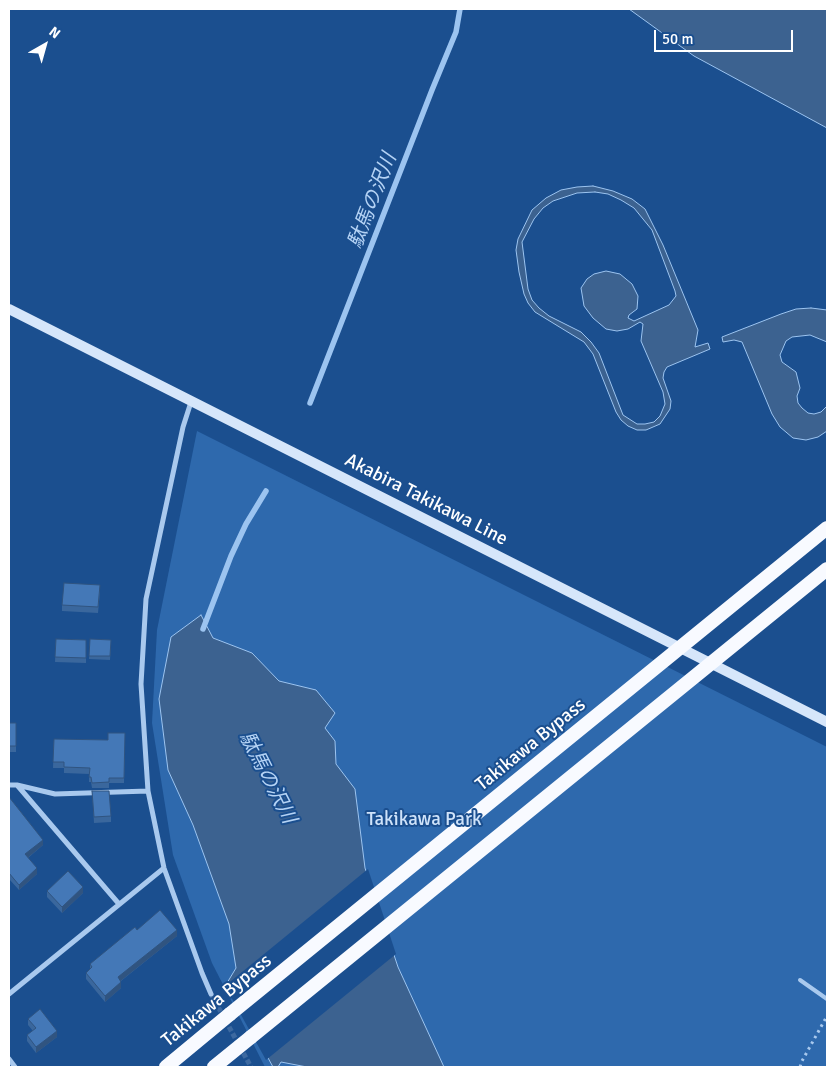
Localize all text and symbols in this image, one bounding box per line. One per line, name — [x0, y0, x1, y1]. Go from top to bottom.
north arrow — [20, 20, 70, 70]
scale bar — [656, 20, 795, 52]
text: N — [45, 23, 64, 42]
text: 50 m — [662, 30, 693, 48]
water label: 駄馬の沢川 — [344, 150, 402, 252]
street label: Akabira Takikawa Line — [341, 449, 511, 551]
street label: Takikawa Bypass — [471, 694, 591, 796]
water label: 駄馬の沢川 — [234, 728, 300, 828]
park label: Takikawa Park — [367, 809, 481, 831]
street label: Takikawa Bypass — [157, 950, 277, 1052]

